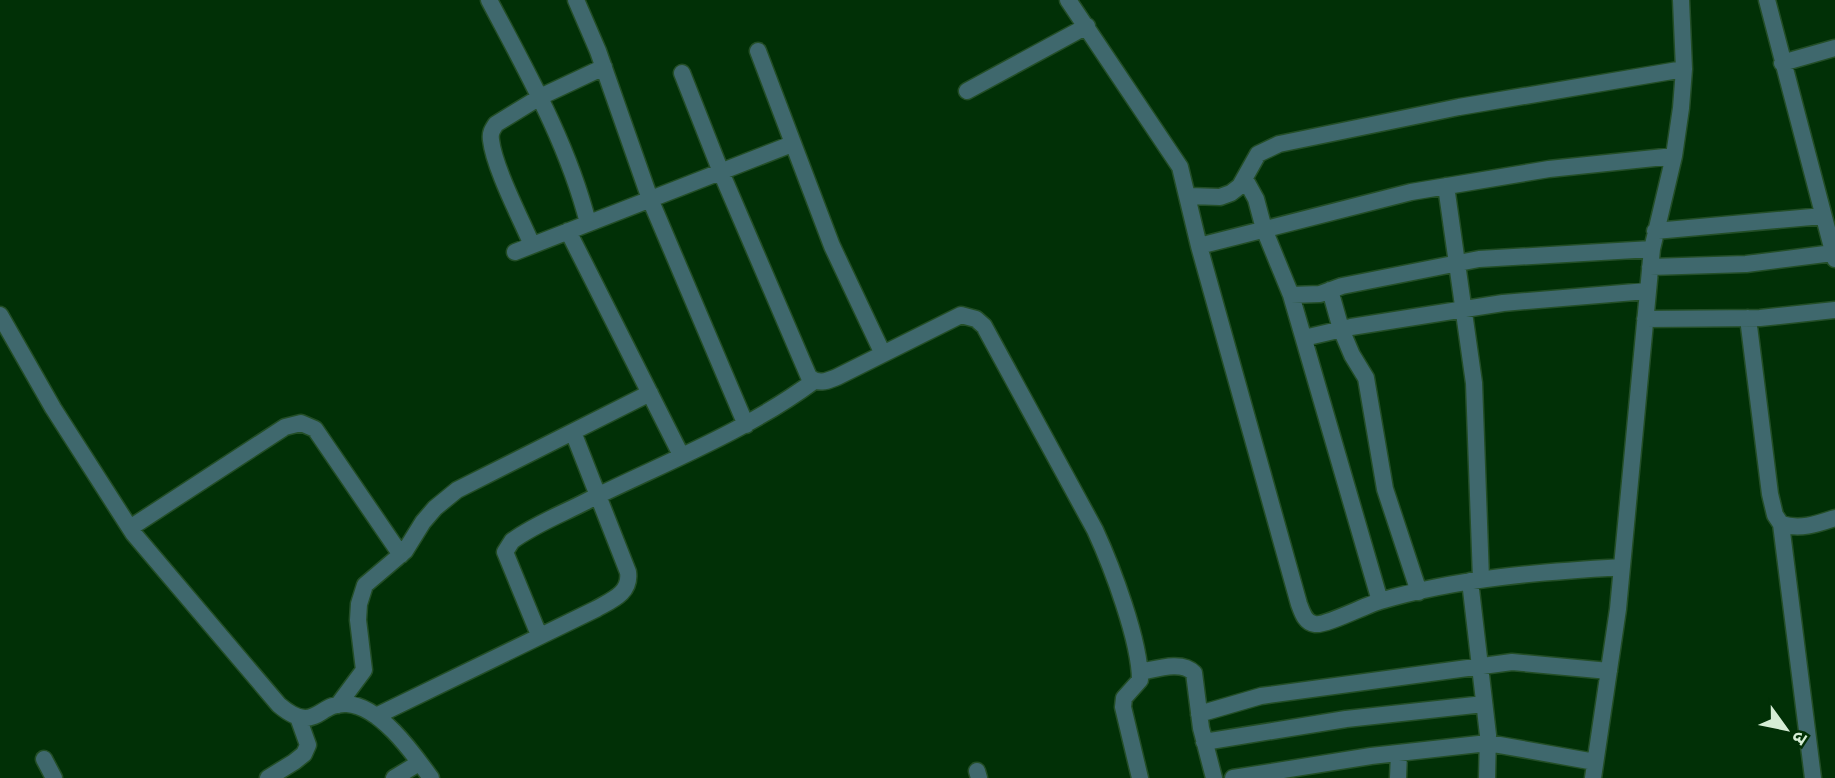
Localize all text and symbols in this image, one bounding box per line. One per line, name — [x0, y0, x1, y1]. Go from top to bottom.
north arrow — [1751, 694, 1821, 764]
text: उ — [1788, 728, 1813, 750]

